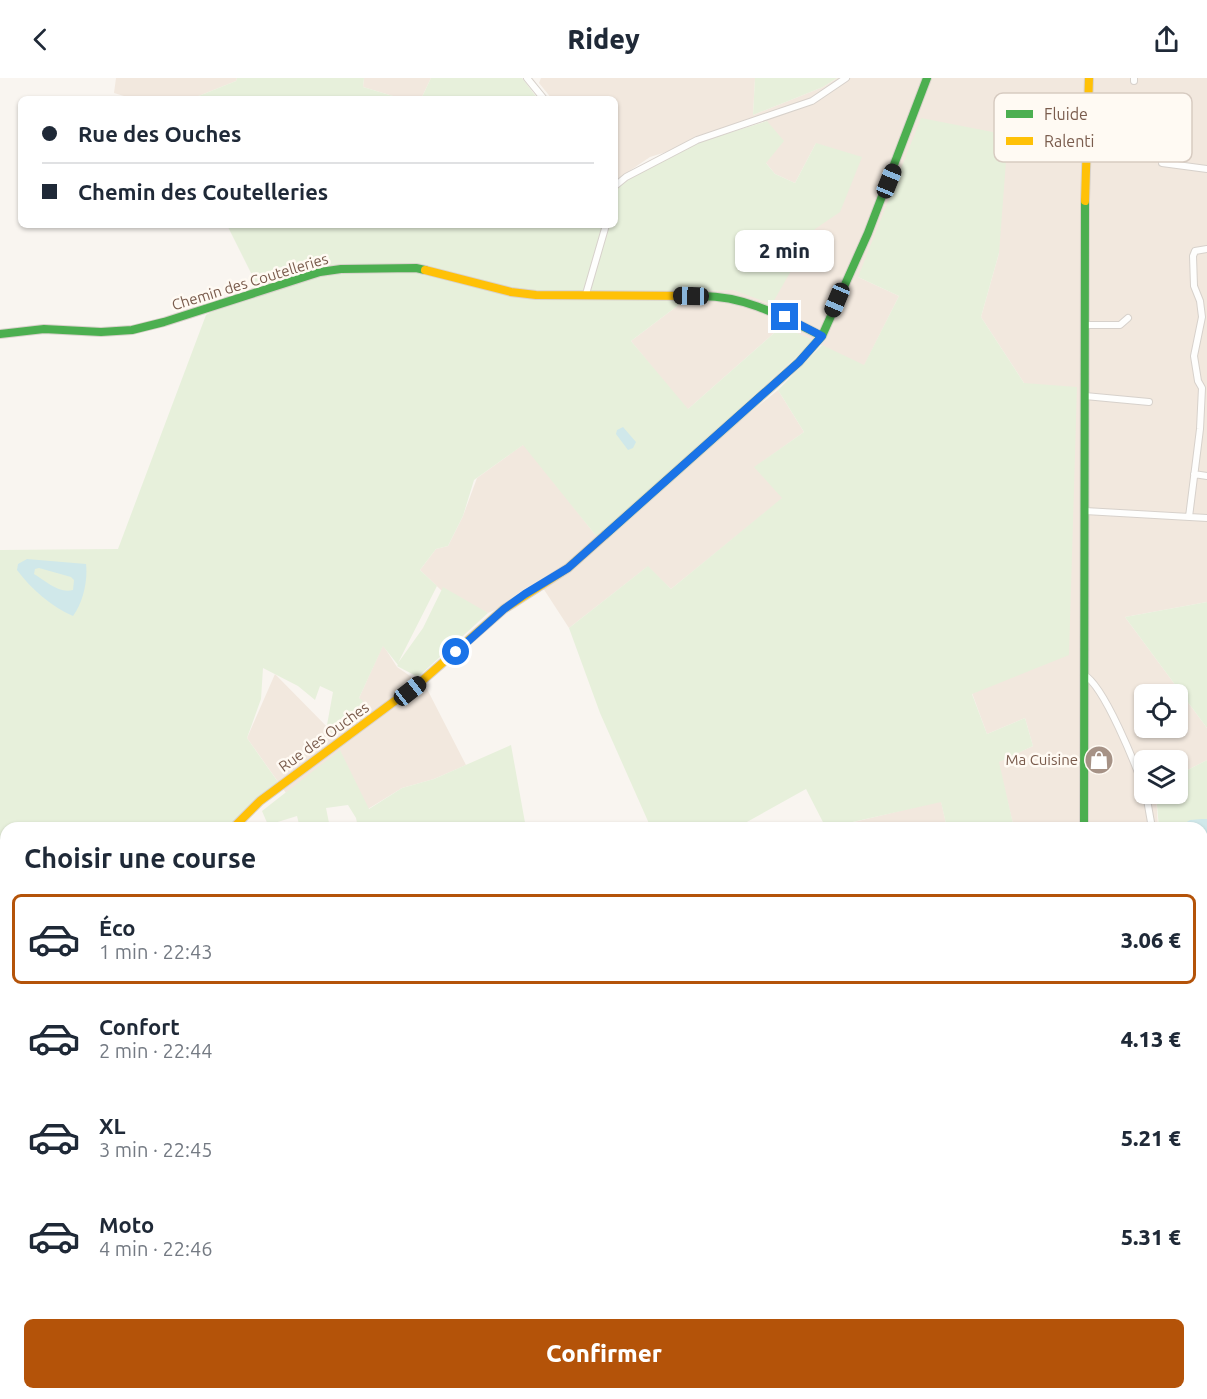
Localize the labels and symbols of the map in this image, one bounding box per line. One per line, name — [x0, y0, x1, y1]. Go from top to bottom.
legend — [994, 93, 1192, 162]
text: Fluide — [1044, 105, 1088, 123]
text: Ralenti — [1044, 132, 1095, 150]
car — [874, 161, 904, 201]
callout: 2 min — [736, 230, 834, 272]
street label: Chemin des Coutelleries — [170, 250, 330, 313]
car — [822, 280, 852, 320]
car — [673, 287, 709, 305]
route end — [771, 303, 798, 330]
route start — [442, 638, 469, 665]
car — [390, 673, 430, 709]
street label: Rue des Ouches — [275, 698, 372, 775]
shop icon: Ma Cuisine — [1083, 744, 1115, 776]
place label: Ma Cuisine — [1006, 751, 1078, 768]

